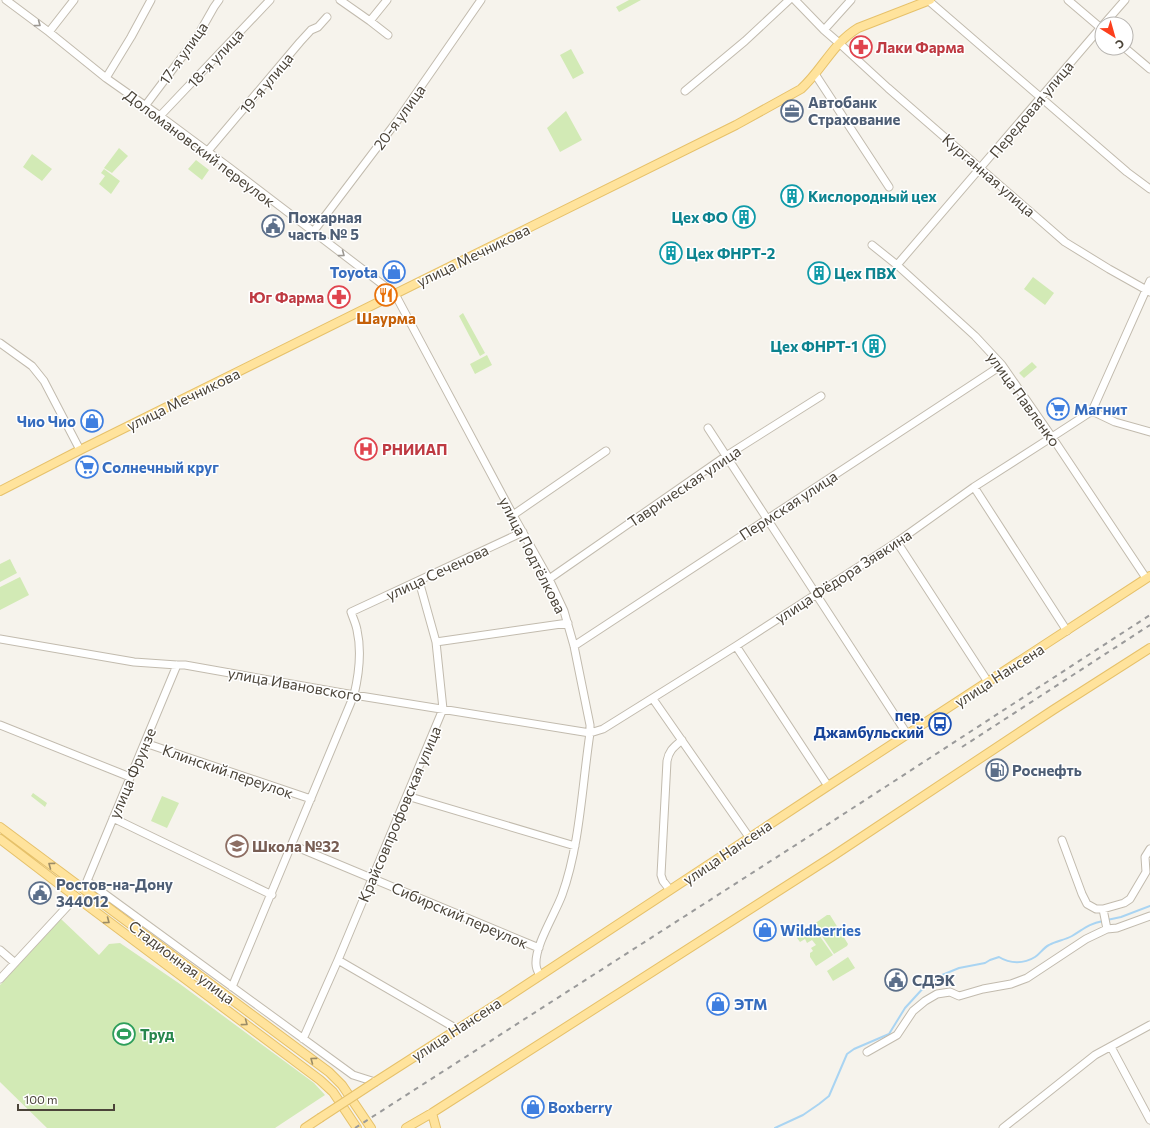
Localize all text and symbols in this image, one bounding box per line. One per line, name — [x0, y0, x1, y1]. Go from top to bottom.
north arrow — [1094, 16, 1134, 56]
street label: 17-я улица — [155, 18, 211, 88]
one-way arrow — [33, 19, 40, 26]
street label: 18-я улица — [183, 25, 247, 91]
pharmacy icon: Лаки Фарма — [848, 34, 874, 60]
text: С — [1113, 37, 1127, 52]
place label: Лаки Фарма — [876, 38, 965, 56]
street label: 19-я улица — [235, 49, 297, 117]
street label: Передовая улица — [985, 57, 1077, 161]
street label: 20-я улица — [369, 81, 429, 153]
street label: Доломановский переулок — [121, 86, 279, 210]
place label: Автобанк Страхование — [808, 93, 900, 128]
office icon: Автобанк Страхование — [779, 98, 805, 124]
street label: Курганная улица — [939, 130, 1039, 220]
building icon: Кислородный цех — [779, 183, 805, 209]
place label: Кислородный цех — [808, 187, 937, 205]
building icon: Цех ФО — [731, 204, 757, 230]
place label: Пожарная часть № 5 — [288, 208, 362, 243]
place label: Цех ФО — [671, 208, 728, 226]
public building icon: Пожарная часть № 5 — [260, 213, 286, 239]
street label: улица Мечникова — [413, 220, 533, 290]
building icon: Цех ФНРТ-2 — [658, 240, 684, 266]
place label: Цех ФНРТ-2 — [686, 244, 775, 262]
one-way arrow — [338, 249, 345, 256]
shop icon: Toyota — [381, 259, 407, 285]
building icon: Цех ПВХ — [806, 260, 832, 286]
place label: Toyota — [330, 263, 378, 281]
place label: Цех ПВХ — [834, 264, 897, 282]
restaurant icon: Шаурма — [373, 282, 399, 308]
pharmacy icon: Юг Фарма — [326, 284, 352, 310]
place label: Юг Фарма — [249, 288, 324, 306]
place label: Шаурма — [356, 309, 416, 327]
building icon: Цех ФНРТ-1 — [861, 333, 887, 359]
place label: Цех ФНРТ-1 — [770, 337, 858, 355]
street label: улица Павленко — [984, 348, 1064, 450]
street label: улица Мечникова — [123, 364, 243, 434]
supermarket icon: Магнит — [1045, 396, 1071, 422]
place label: Магнит — [1074, 400, 1127, 418]
shop icon: Чио Чио — [79, 408, 105, 434]
place label: Чио Чио — [17, 412, 76, 430]
hospital icon: РНИИАП — [353, 436, 379, 462]
place label: РНИИАП — [382, 440, 447, 458]
street label: Таврическая улица — [624, 442, 744, 530]
supermarket icon: Солнечный круг — [74, 454, 100, 480]
place label: Солнечный круг — [102, 458, 219, 476]
street label: Пермская улица — [735, 467, 841, 543]
street label: улица Подтёлкова — [496, 494, 570, 616]
street label: улица Фёдора Зявкина — [771, 525, 915, 627]
street label: улица Сеченова — [383, 540, 491, 604]
street label: улица Нансена — [951, 639, 1047, 711]
street label: улица Ивановского — [227, 663, 364, 705]
place label: пер. Джамбульский — [814, 706, 924, 741]
bus stop icon: пер. Джамбульский — [927, 711, 953, 737]
street label: Крайсовпрофовская улица — [354, 723, 444, 905]
street label: улица Фрунзе — [105, 725, 159, 821]
street label: Клинский переулок — [160, 740, 296, 802]
fuel station icon: Роснефть — [984, 757, 1010, 783]
place label: Роснефть — [1012, 761, 1082, 779]
street label: улица Нансена — [679, 816, 775, 888]
school or university icon: Школа №32 — [224, 833, 250, 859]
place label: Школа №32 — [252, 837, 340, 855]
one-way arrow — [48, 862, 55, 870]
place label: Ростов-на-Дону 344012 — [56, 875, 174, 910]
street label: Сибирский переулок — [389, 878, 531, 952]
public building icon: Ростов-на-Дону 344012 — [27, 880, 53, 906]
one-way arrow — [103, 916, 110, 923]
street label: Стадионная улица — [126, 916, 238, 1008]
shop icon: Wildberries — [752, 917, 778, 943]
place label: Wildberries — [780, 921, 861, 939]
public building icon: СДЭК — [883, 967, 909, 993]
place label: СДЭК — [912, 971, 956, 989]
shop icon: ЭТМ — [705, 991, 731, 1017]
street label: улица Нансена — [408, 993, 504, 1065]
place label: ЭТМ — [734, 995, 768, 1013]
one-way arrow — [240, 1019, 247, 1026]
sports icon: Труд — [111, 1021, 137, 1047]
place label: Труд — [140, 1025, 175, 1043]
one-way arrow — [310, 1057, 317, 1064]
scale bar — [18, 1086, 114, 1112]
text: 100 m — [24, 1092, 58, 1106]
shop icon: Boxberry — [520, 1094, 546, 1120]
place label: Boxberry — [548, 1098, 613, 1116]

